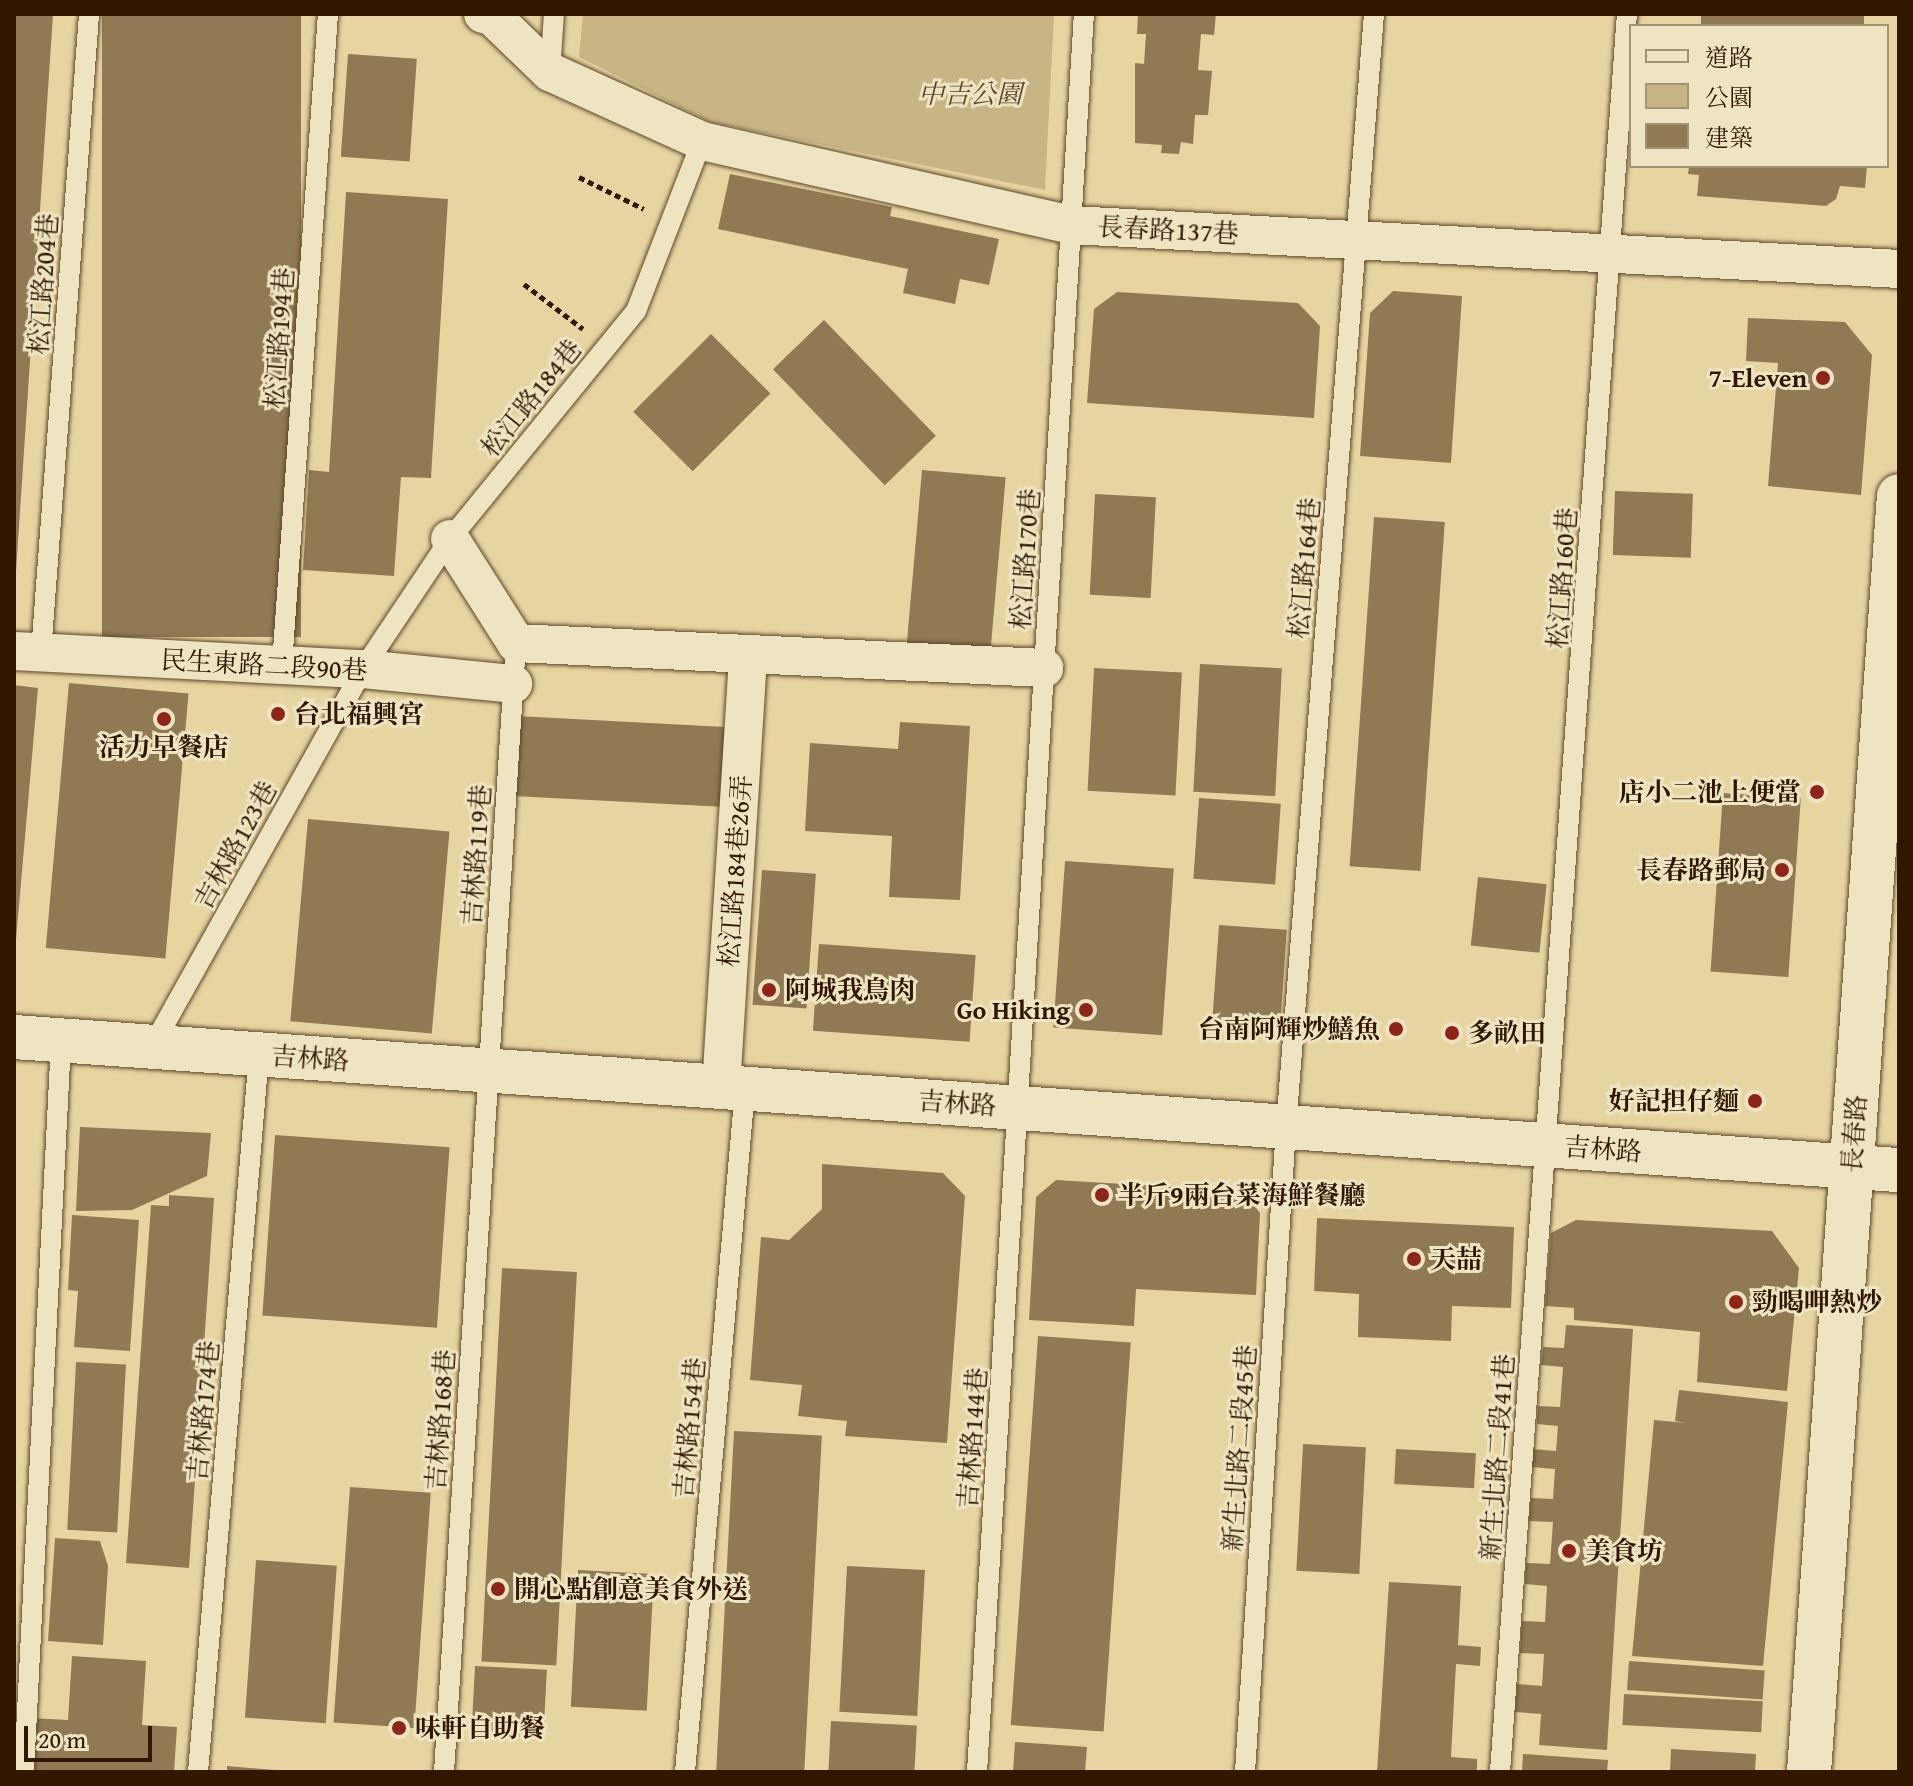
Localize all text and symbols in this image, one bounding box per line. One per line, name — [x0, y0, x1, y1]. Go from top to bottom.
legend — [1629, 24, 1889, 168]
text: 道路 — [1705, 40, 1753, 75]
park label: 中吉公園 — [918, 78, 1022, 110]
text: 公園 — [1705, 80, 1753, 115]
text: 建築 — [1705, 120, 1753, 155]
street label: 長春路137巷 — [1097, 211, 1239, 249]
street label: 松江路204巷 — [23, 212, 63, 356]
street label: 松江路194巷 — [259, 266, 299, 410]
street label: 松江路184巷 — [474, 333, 588, 463]
place label: 7-Eleven — [1709, 362, 1807, 394]
marker: 7-Eleven — [1814, 369, 1832, 387]
street label: 松江路170巷 — [1005, 487, 1045, 631]
street label: 松江路164巷 — [1282, 496, 1326, 640]
street label: 松江路160巷 — [1542, 506, 1582, 650]
street label: 民生東路二段90巷 — [160, 644, 368, 686]
place label: 台北福興宮 — [294, 698, 424, 730]
marker: 台北福興宮 — [269, 705, 287, 723]
marker: 活力早餐店 — [155, 710, 173, 728]
place label: 活力早餐店 — [99, 731, 229, 763]
street label: 松江路184巷26弄 — [713, 774, 757, 968]
street label: 吉林路123巷 — [187, 776, 283, 914]
place label: 店小二池上便當 — [1619, 776, 1801, 808]
street label: 吉林路119巷 — [456, 783, 496, 927]
marker: 店小二池上便當 — [1808, 783, 1826, 801]
place label: 長春路郵局 — [1636, 854, 1766, 886]
marker: 長春路郵局 — [1773, 861, 1791, 879]
place label: 阿城我鳥肉 — [785, 974, 915, 1006]
marker: 阿城我鳥肉 — [760, 981, 778, 999]
place label: Go Hiking — [957, 994, 1070, 1026]
marker: Go Hiking — [1077, 1001, 1095, 1019]
place label: 台南阿輝炒鱔魚 — [1198, 1013, 1380, 1045]
place label: 多畝田 — [1468, 1017, 1546, 1049]
marker: 台南阿輝炒鱔魚 — [1387, 1020, 1405, 1038]
marker: 多畝田 — [1443, 1024, 1461, 1042]
street label: 吉林路 — [270, 1040, 350, 1076]
street label: 吉林路 — [917, 1085, 997, 1121]
place label: 好記担仔麵 — [1609, 1085, 1739, 1117]
marker: 好記担仔麵 — [1746, 1092, 1764, 1110]
street label: 長春路 — [1836, 1094, 1872, 1174]
street label: 吉林路 — [1563, 1131, 1643, 1167]
place label: 半斤9兩台菜海鮮餐廳 — [1118, 1179, 1365, 1211]
marker: 半斤9兩台菜海鮮餐廳 — [1093, 1186, 1111, 1204]
place label: 天喆 — [1430, 1243, 1482, 1275]
marker: 天喆 — [1405, 1250, 1423, 1268]
place label: 勁喝呷熱炒 — [1752, 1286, 1882, 1318]
marker: 勁喝呷熱炒 — [1727, 1293, 1745, 1311]
street label: 吉林路174巷 — [181, 1339, 225, 1483]
street label: 新生北路二段45巷 — [1216, 1344, 1262, 1552]
street label: 吉林路168巷 — [420, 1348, 460, 1492]
street label: 新生北路二段41巷 — [1474, 1353, 1520, 1561]
street label: 吉林路154巷 — [667, 1356, 711, 1500]
street label: 吉林路144巷 — [952, 1366, 992, 1510]
place label: 美食坊 — [1585, 1535, 1663, 1567]
marker: 美食坊 — [1560, 1542, 1578, 1560]
place label: 開心點創意美食外送 — [514, 1573, 748, 1605]
marker: 開心點創意美食外送 — [489, 1580, 507, 1598]
scale bar — [28, 1710, 156, 1760]
place label: 味軒自助餐 — [415, 1712, 545, 1744]
marker: 味軒自助餐 — [390, 1719, 408, 1737]
text: 20 m — [38, 1722, 86, 1757]

